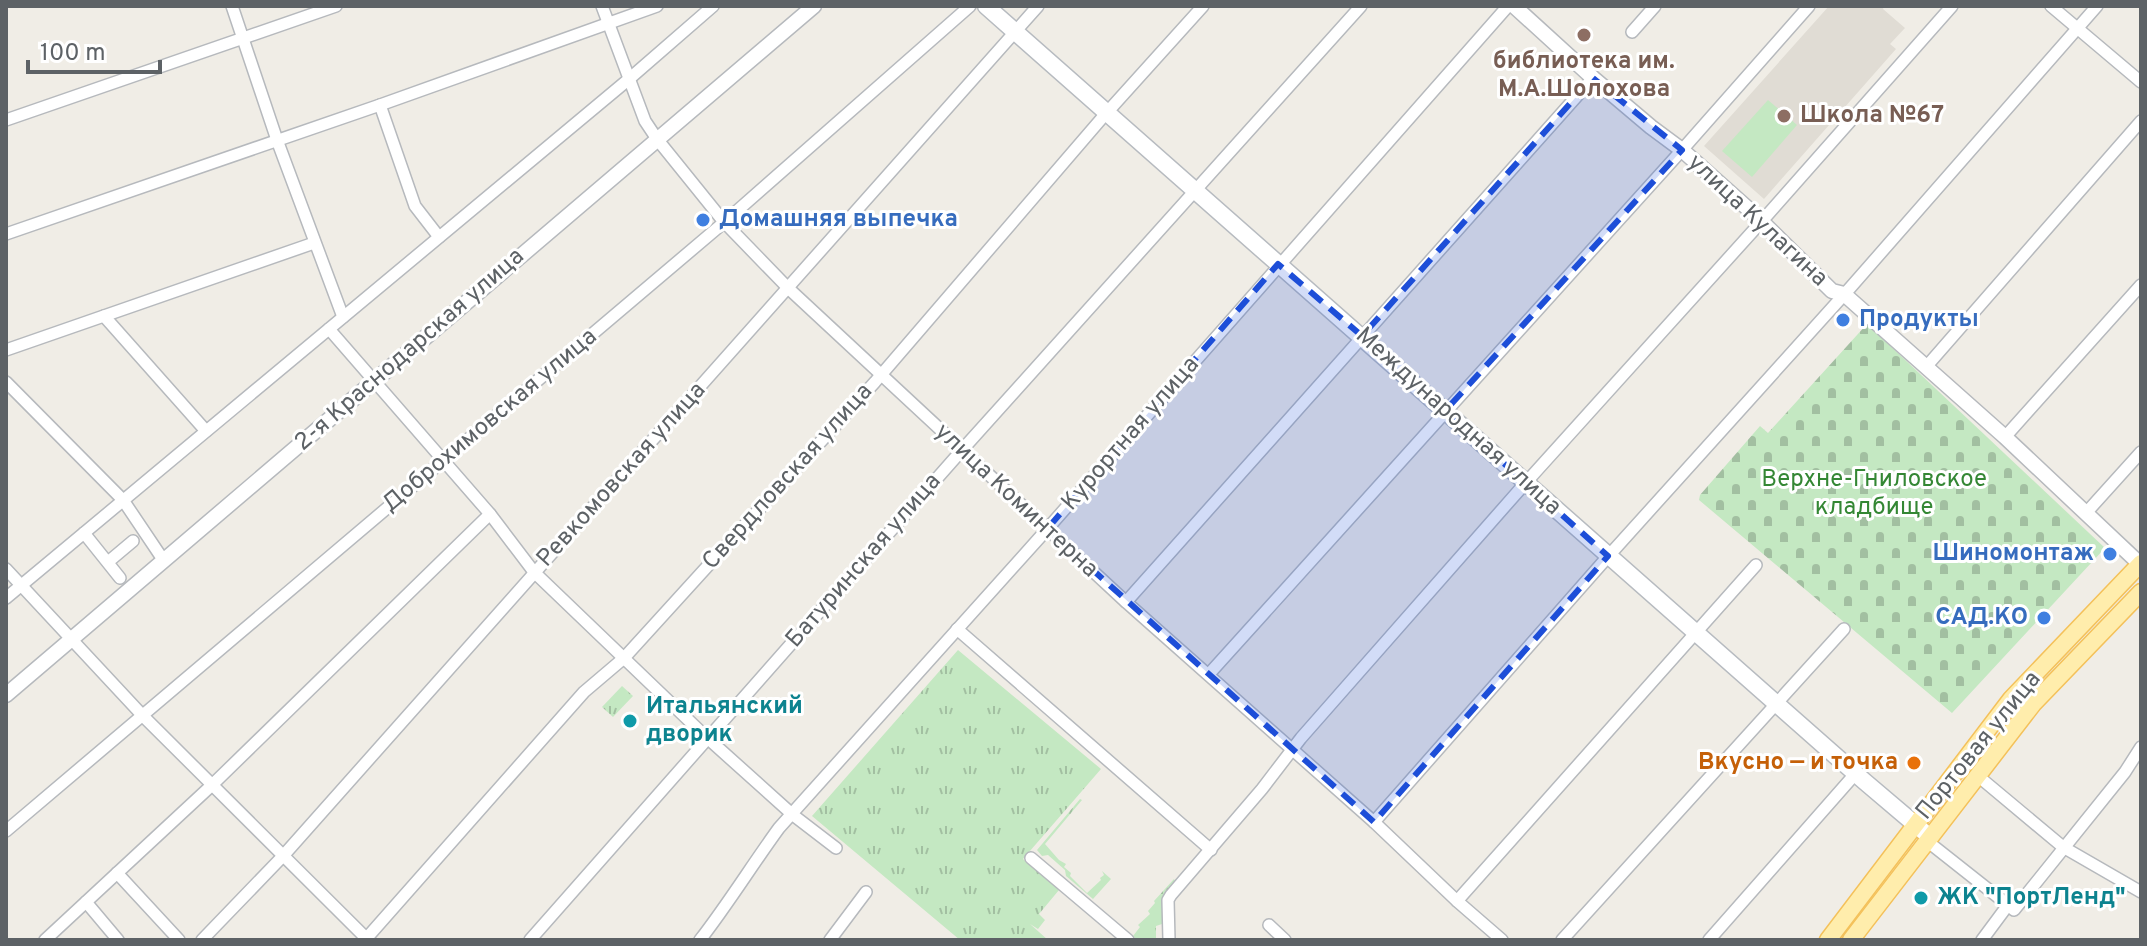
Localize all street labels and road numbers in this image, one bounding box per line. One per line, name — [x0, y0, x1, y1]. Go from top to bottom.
street label: улица Кулагина — [1681, 148, 1833, 294]
street label: 2-я Краснодарская улица — [289, 242, 531, 458]
street label: Международная улица — [1349, 321, 1567, 523]
street label: Доброхимовская улица — [376, 322, 604, 520]
street label: Курортная улица — [1056, 351, 1206, 517]
street label: Ревкомовская улица — [531, 376, 713, 574]
street label: Свердловская улица — [696, 378, 880, 576]
street label: улица Коминтерна — [928, 417, 1104, 585]
street label: Батуринская улица — [780, 467, 948, 655]
street label: Портовая улица — [1910, 666, 2048, 826]

